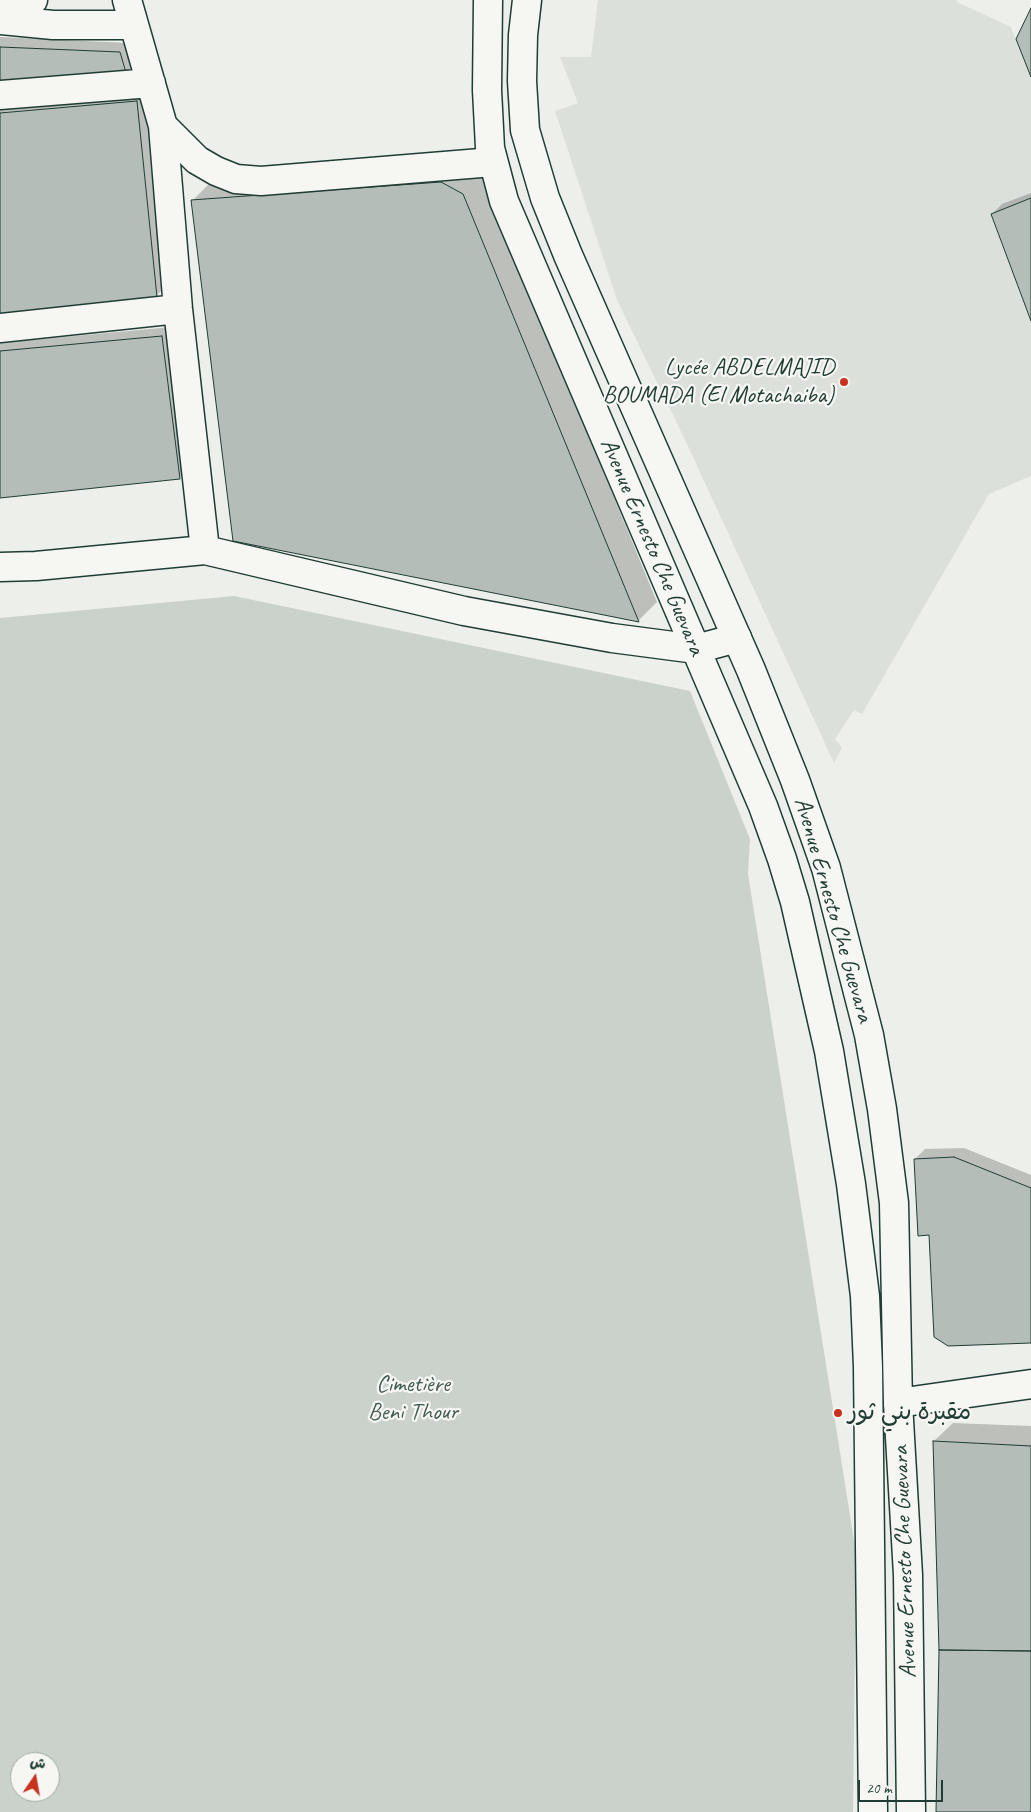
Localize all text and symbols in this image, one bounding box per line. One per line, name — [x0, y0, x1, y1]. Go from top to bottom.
place label: Lycée ABDELMAJID BOUMADA (El Motachaiba) — [603, 354, 834, 410]
marker: Lycée ABDELMAJID BOUMADA (El Motachaiba) — [838, 376, 850, 388]
street label: Avenue Ernesto Che Guevara — [593, 434, 711, 660]
street label: Avenue Ernesto Che Guevara — [787, 794, 879, 1026]
park label: Cimetière Beni Thour — [368, 1371, 458, 1427]
place label: مقبرة بني ثور — [848, 1399, 971, 1427]
marker: مقبرة بني ثور — [832, 1407, 844, 1419]
street label: Avenue Ernesto Che Guevara — [887, 1445, 923, 1679]
north arrow — [10, 1752, 60, 1802]
text: ش — [29, 1753, 47, 1773]
scale bar — [861, 1770, 946, 1802]
text: 20 m — [866, 1779, 892, 1798]

